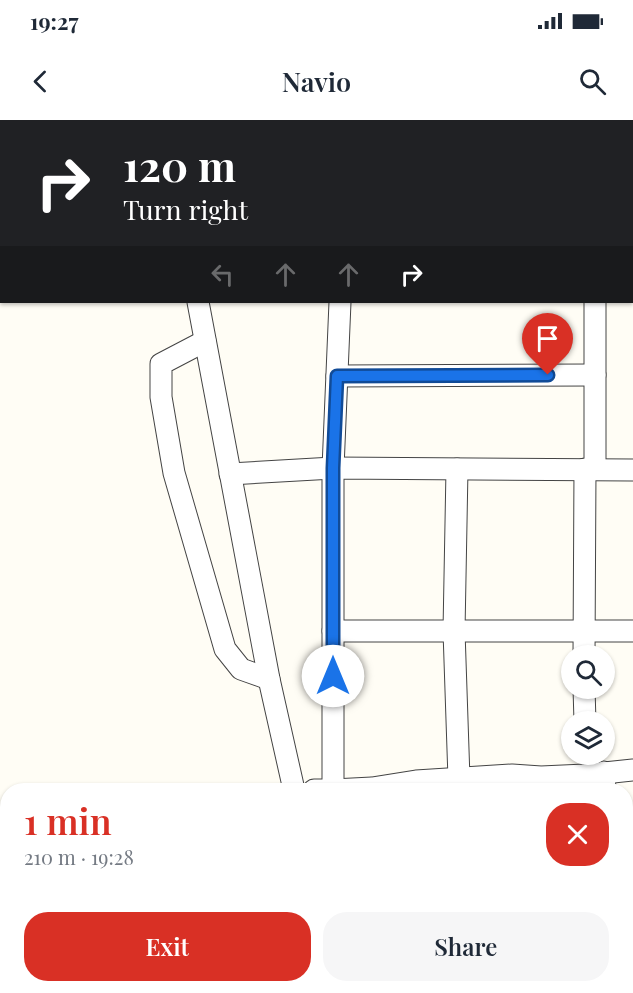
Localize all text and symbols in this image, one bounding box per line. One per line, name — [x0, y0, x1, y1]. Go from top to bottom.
text: 19:27 — [30, 6, 79, 36]
text: Navio — [282, 63, 351, 99]
icon: back — [24, 65, 57, 98]
icon: search — [576, 65, 609, 98]
text: 120 m — [123, 137, 236, 193]
icon: right — [24, 144, 102, 222]
text: Turn right — [123, 191, 248, 227]
icon: left — [206, 258, 239, 291]
icon: ahead — [269, 258, 302, 291]
icon: ahead — [332, 258, 365, 291]
icon: right — [395, 258, 428, 291]
pin — [522, 313, 573, 375]
icon: arrive — [531, 322, 564, 355]
position arrow — [301, 644, 365, 708]
map controls — [561, 645, 615, 765]
button: search — [561, 645, 615, 699]
button: layers — [561, 711, 615, 765]
text: 1 min — [24, 796, 112, 844]
button: close — [546, 803, 609, 866]
text: 210 m · 19:28 — [24, 843, 134, 870]
button: Exit — [24, 912, 311, 981]
button: Share — [323, 912, 609, 981]

